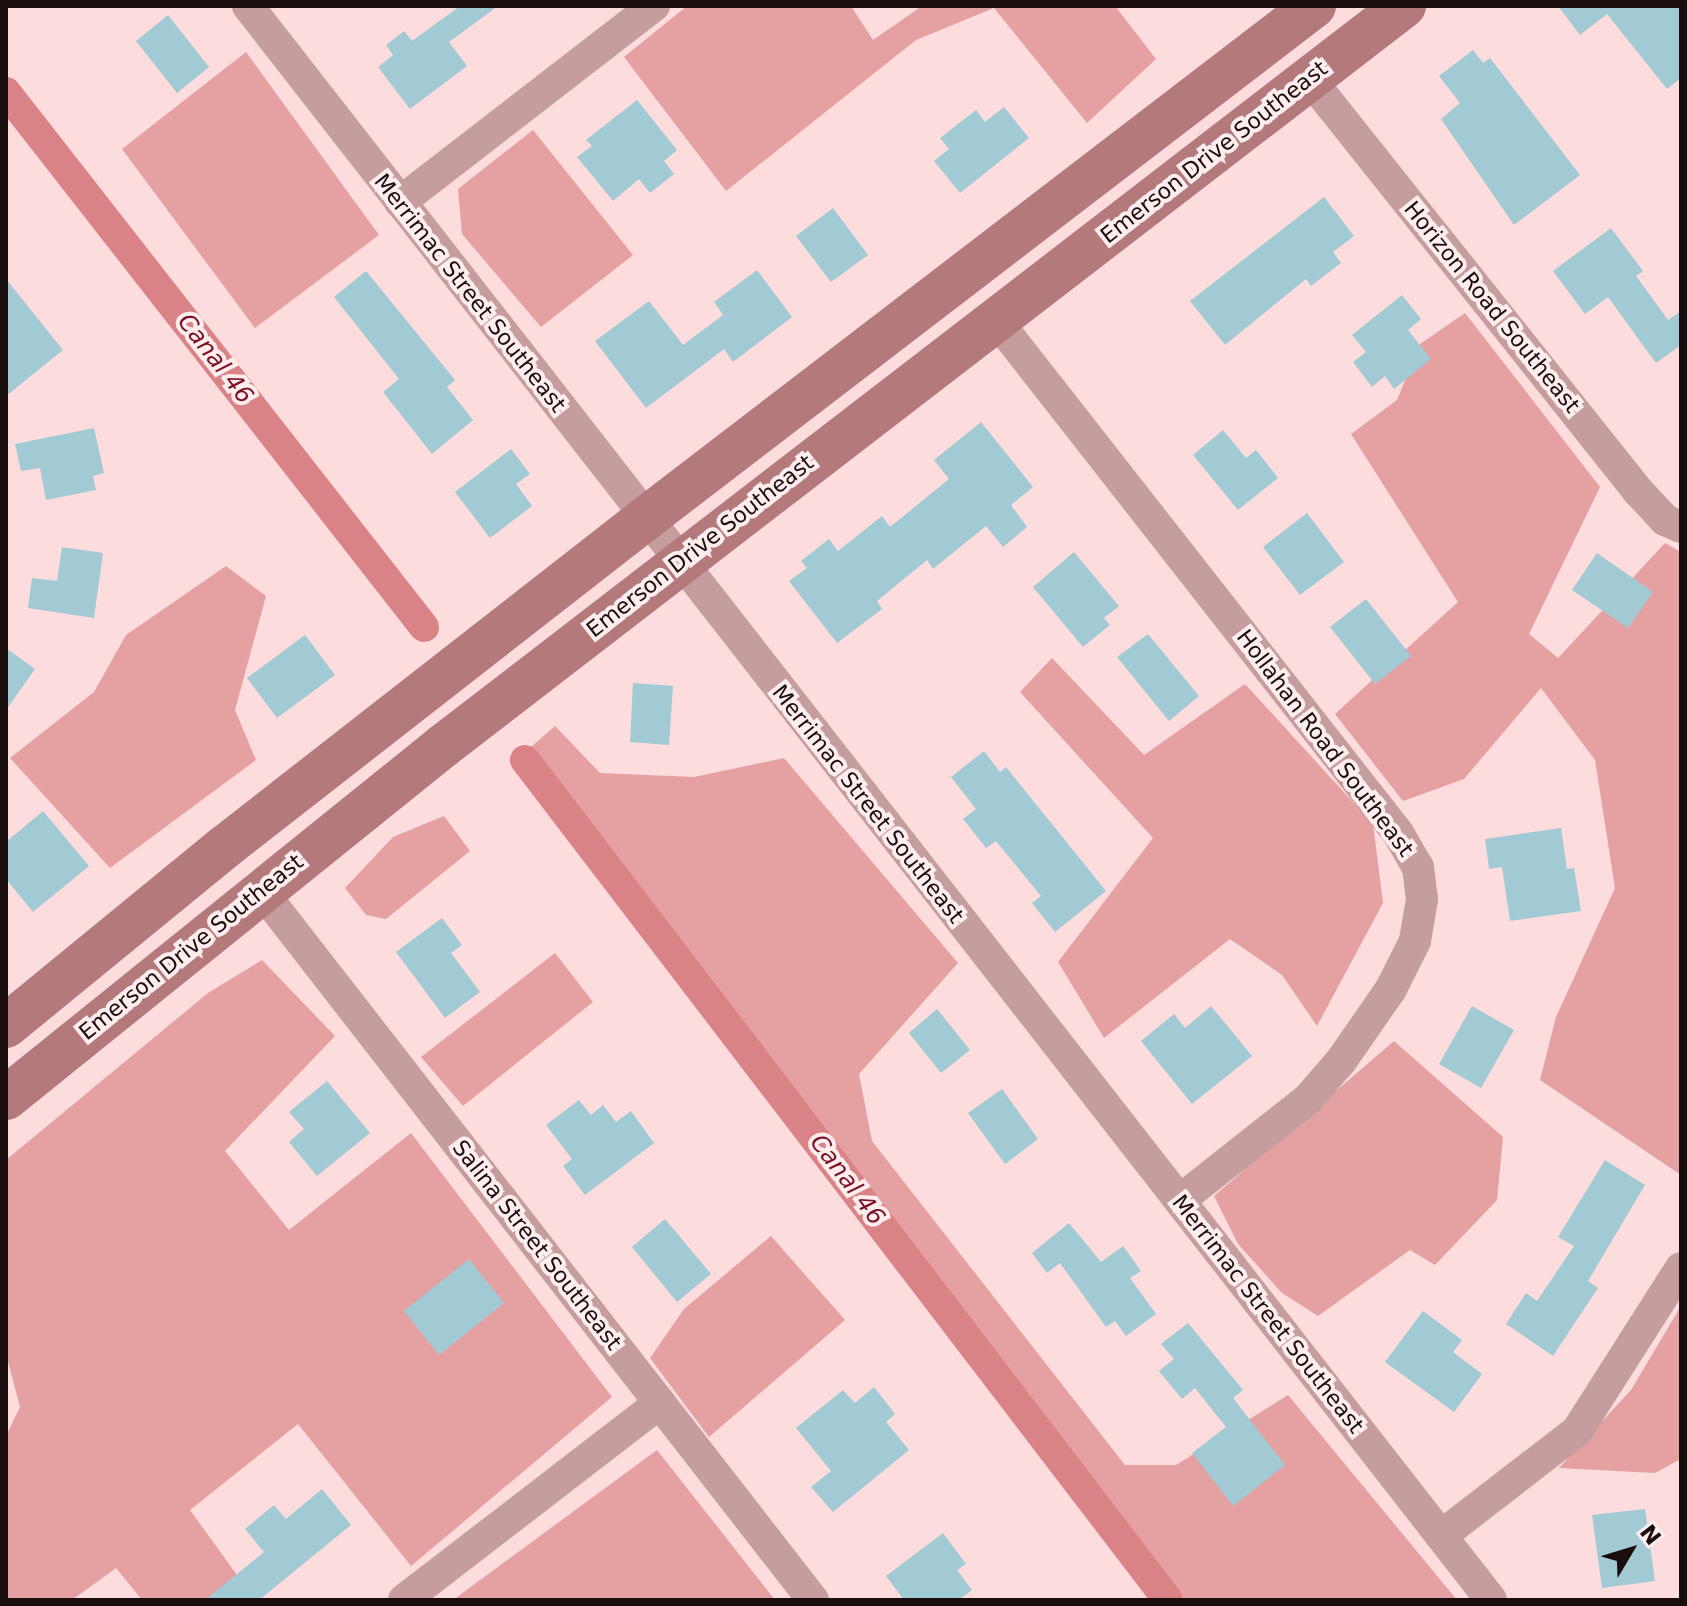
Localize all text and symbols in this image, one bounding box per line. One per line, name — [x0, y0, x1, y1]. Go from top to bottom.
street label: Emerson Drive Southeast — [1095, 55, 1333, 249]
street label: Merrimac Street Southeast — [369, 169, 571, 417]
street label: Horizon Road Southeast — [1399, 196, 1585, 418]
water label: Canal 46 — [171, 308, 259, 410]
street label: Emerson Drive Southeast — [581, 449, 819, 643]
street label: Hollahan Road Southeast — [1231, 624, 1419, 862]
street label: Merrimac Street Southeast — [767, 680, 969, 928]
street label: Emerson Drive Southeast — [74, 848, 308, 1046]
water label: Canal 46 — [804, 1129, 890, 1231]
street label: Salina Street Southeast — [447, 1135, 627, 1355]
street label: Merrimac Street Southeast — [1167, 1190, 1369, 1438]
north arrow — [1591, 1510, 1671, 1590]
text: N — [1635, 1520, 1666, 1550]

